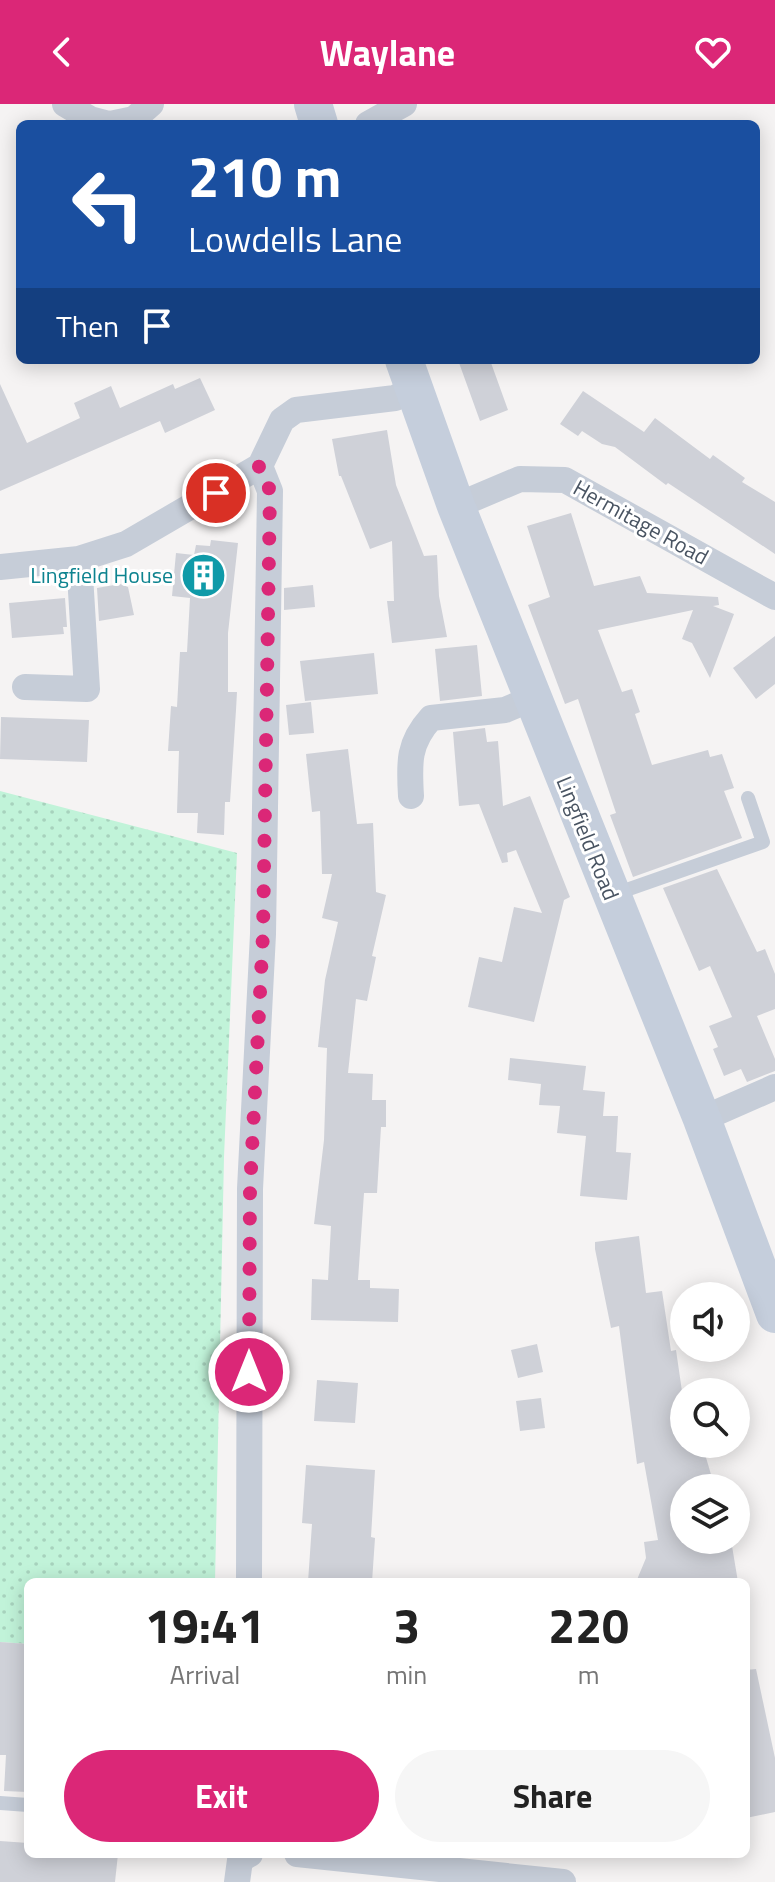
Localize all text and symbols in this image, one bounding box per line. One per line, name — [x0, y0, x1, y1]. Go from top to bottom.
text: Waylane — [320, 25, 455, 80]
icon: back — [40, 30, 84, 74]
icon: heart — [691, 30, 735, 74]
text: 210 m — [188, 134, 341, 219]
icon: left — [56, 152, 160, 256]
text: Lowdells Lane — [188, 211, 402, 266]
text: Then — [56, 303, 119, 349]
icon: arrive — [135, 304, 179, 348]
pin — [182, 459, 250, 527]
icon: arrive — [194, 471, 238, 515]
street label: Hermitage Road — [567, 471, 715, 573]
building icon: Lingfield House — [180, 551, 228, 599]
place label: Lingfield House — [30, 558, 173, 592]
street label: Lingfield Road — [548, 771, 628, 905]
map controls — [670, 1282, 750, 1554]
button: sound — [670, 1282, 750, 1362]
position arrow — [207, 1330, 291, 1414]
button: search — [670, 1378, 750, 1458]
button: layers — [670, 1474, 750, 1554]
text: 19:41 — [145, 1589, 265, 1662]
text: 3 — [393, 1589, 420, 1662]
text: 220 — [548, 1589, 629, 1662]
text: Arrival — [170, 1655, 240, 1694]
text: min — [386, 1655, 427, 1694]
text: m — [578, 1655, 600, 1694]
button: Exit — [64, 1750, 379, 1842]
button: Share — [395, 1750, 710, 1842]

